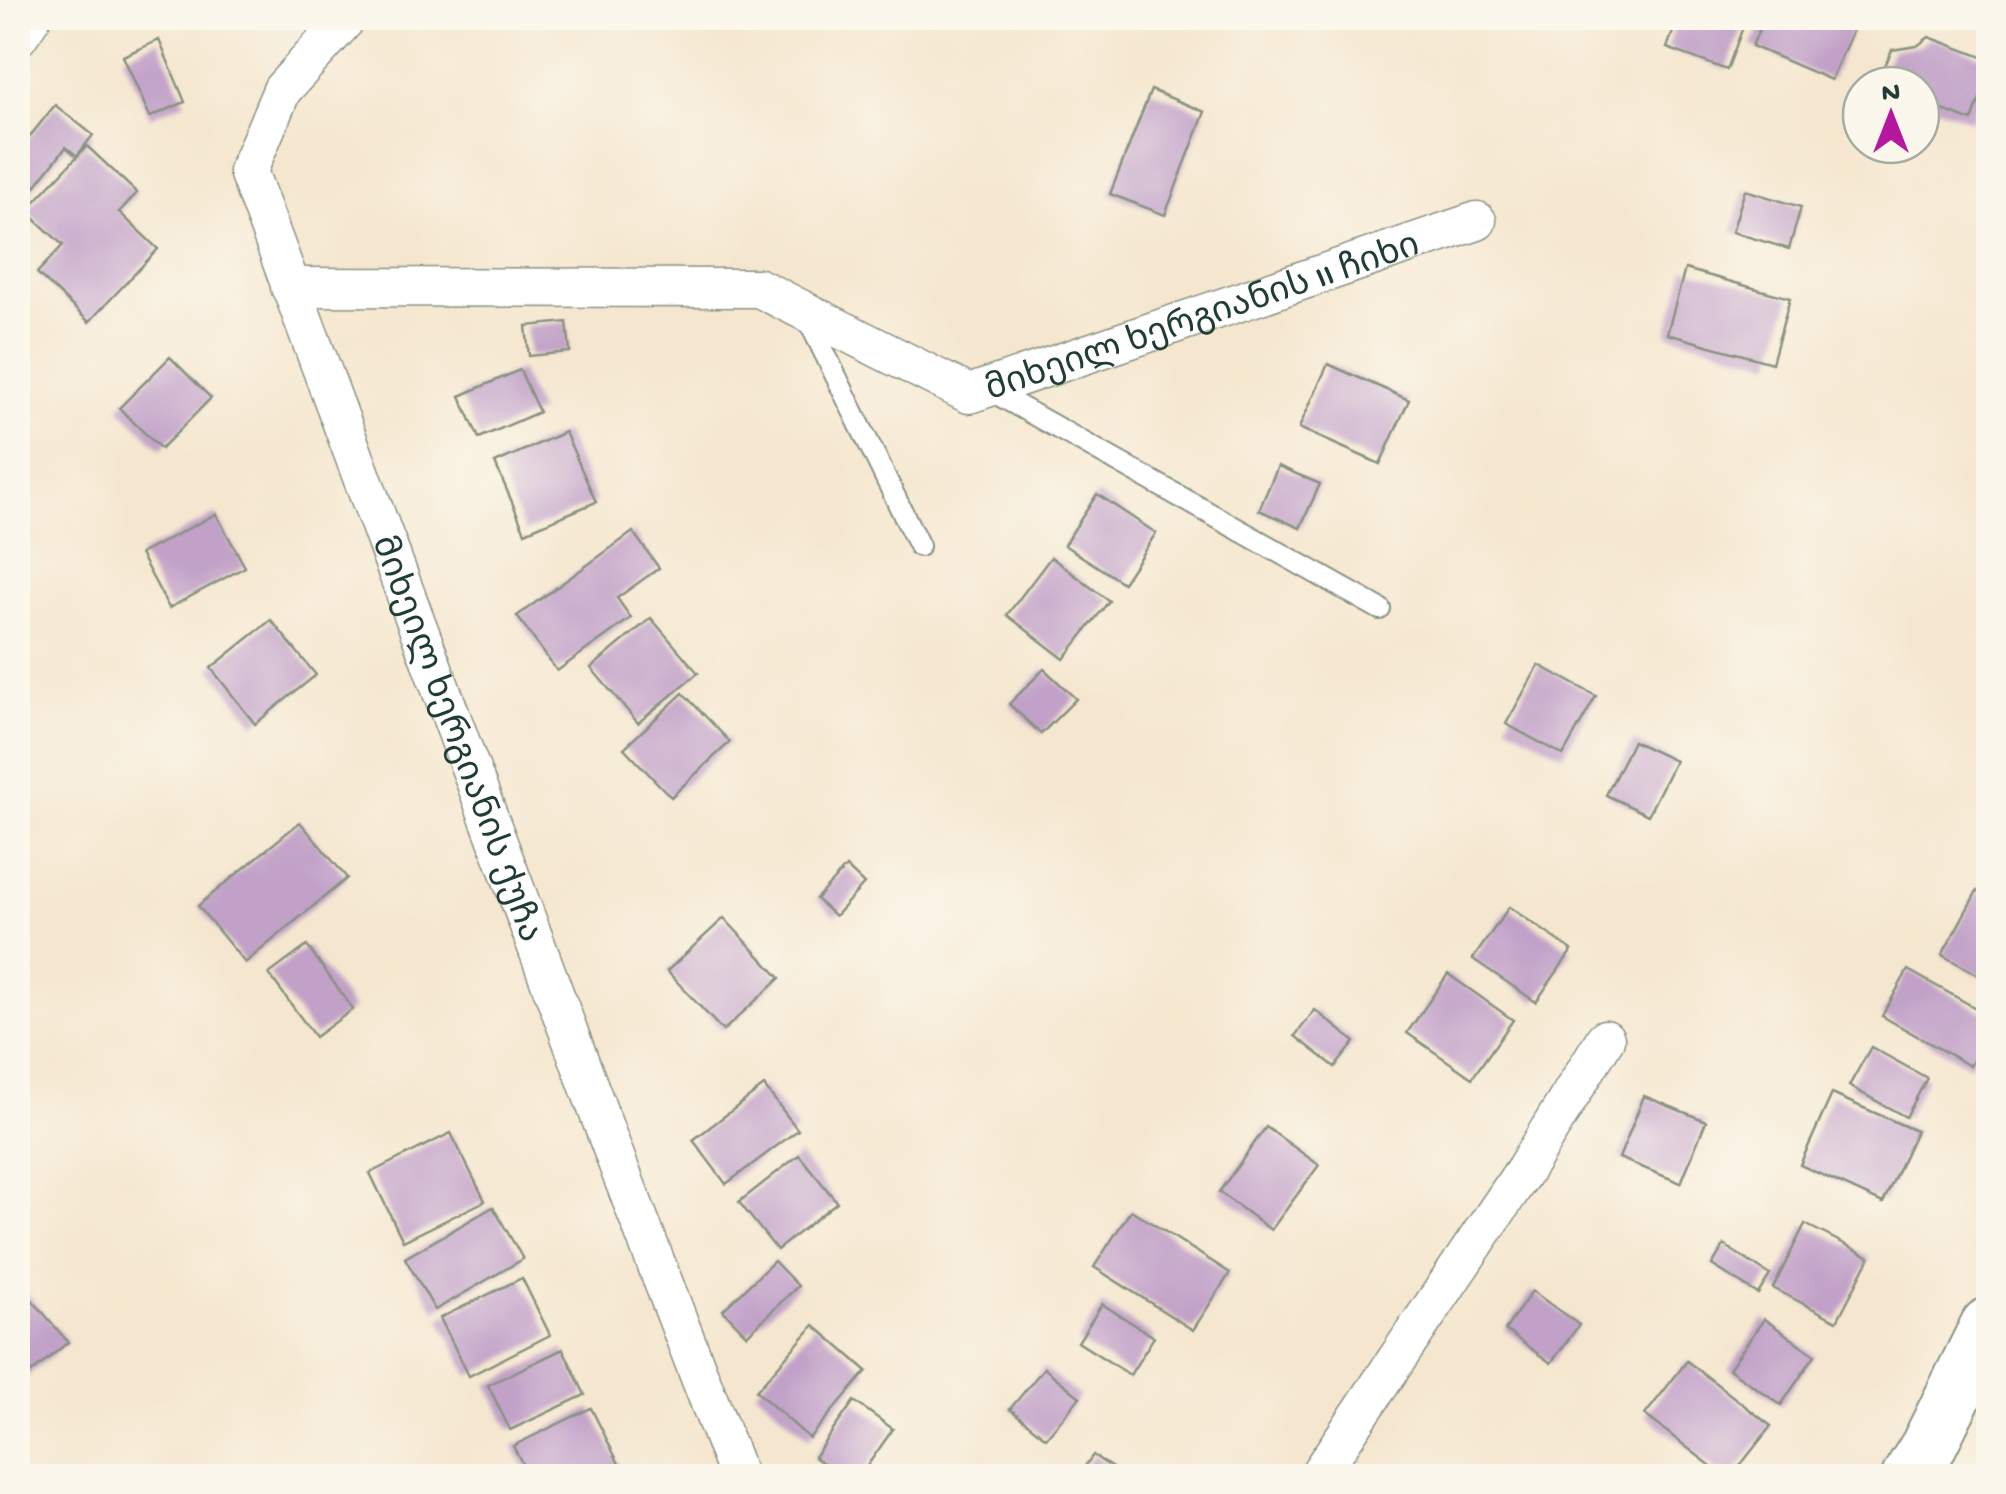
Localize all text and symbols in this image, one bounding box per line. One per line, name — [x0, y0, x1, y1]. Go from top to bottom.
north arrow — [1841, 65, 1941, 165]
text: N — [1882, 78, 1900, 111]
street label: მიხეილ ხერგიანის II ჩიხი — [981, 227, 1426, 413]
street label: მიხეილ ხერგიანის ქუჩა — [360, 531, 548, 949]

